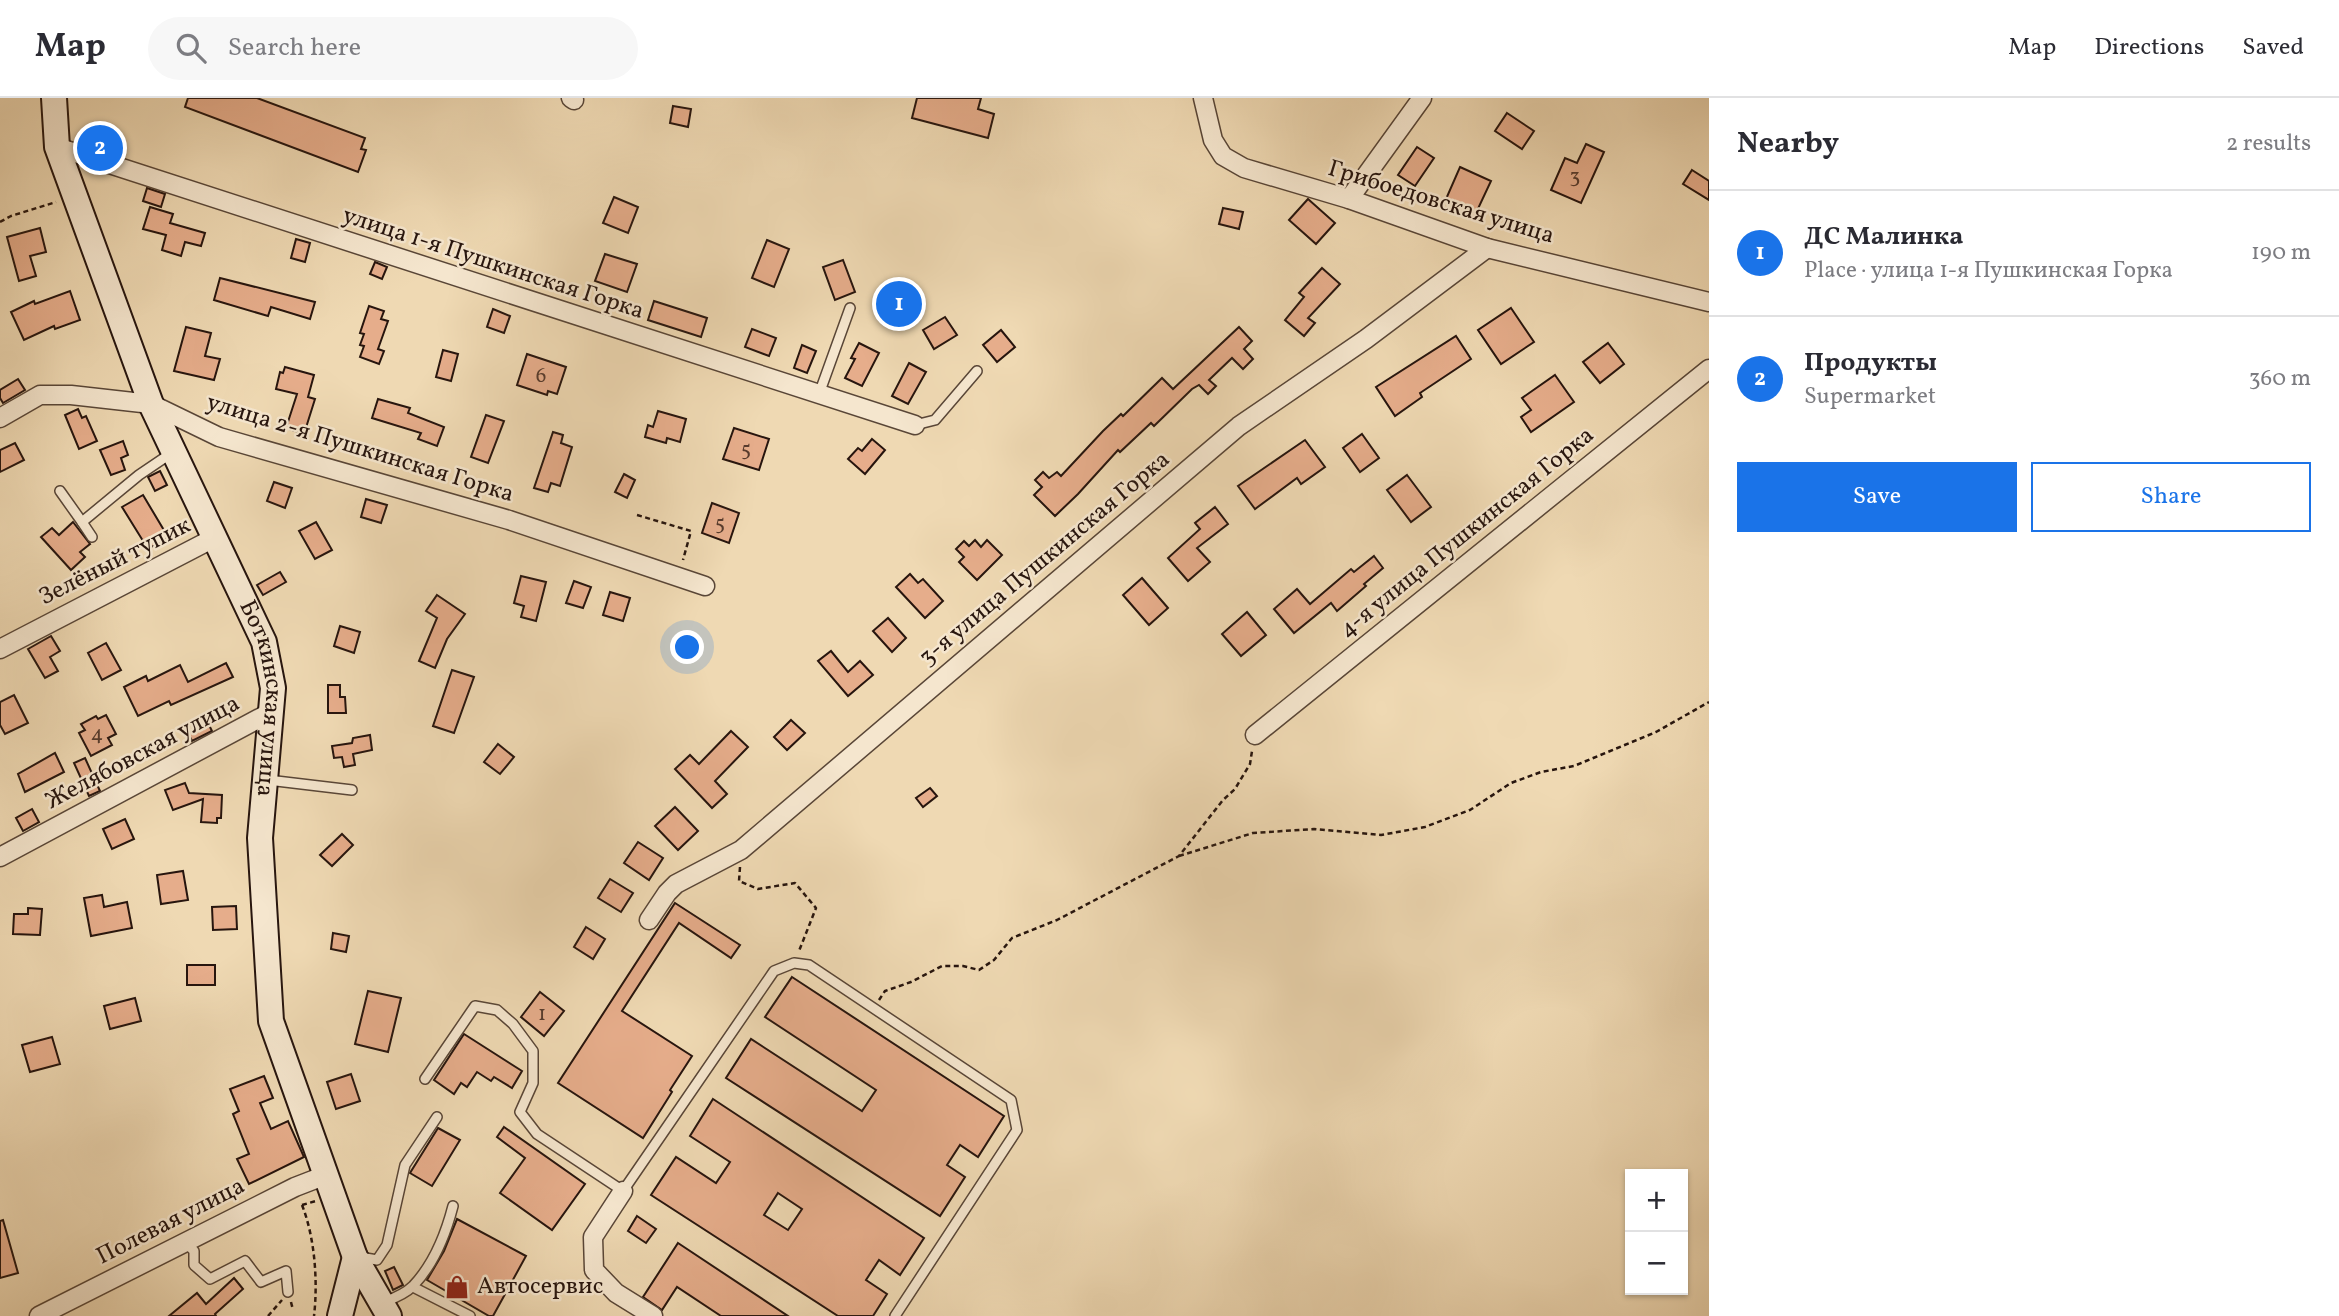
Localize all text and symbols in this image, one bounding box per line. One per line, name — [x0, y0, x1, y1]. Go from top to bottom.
search box — [148, 17, 638, 80]
text: Map — [35, 25, 106, 71]
icon: search — [172, 29, 210, 67]
text: Search here — [228, 30, 361, 66]
text: Map — [2008, 31, 2056, 65]
text: Directions — [2094, 31, 2204, 65]
text: Saved — [2242, 31, 2304, 65]
pin: 2 — [77, 122, 123, 174]
text: Nearby — [1737, 123, 1839, 165]
text: 2 results — [2226, 128, 2311, 160]
street label: Грибоедовская улица — [1324, 152, 1558, 254]
house number: 3 — [1570, 162, 1580, 191]
street label: улица 1-я Пушкинская Горка — [338, 199, 648, 329]
text: ДС Малинка — [1804, 219, 1964, 255]
text: 1 — [1755, 237, 1765, 269]
text: 190 m — [2251, 237, 2311, 269]
text: Place · улица 1-я Пушкинская Горка — [1804, 255, 2173, 287]
pin: 1 — [876, 278, 922, 330]
text: Продукты — [1804, 345, 1937, 381]
house number: 6 — [536, 362, 546, 391]
text: 2 — [1754, 363, 1766, 395]
text: 360 m — [2249, 363, 2311, 395]
text: Supermarket — [1804, 381, 1936, 413]
street label: улица 2-я Пушкинская Горка — [202, 386, 518, 512]
street label: 4-я улица Пушкинская Горка — [1332, 419, 1602, 647]
house number: 5 — [741, 435, 751, 464]
street label: 3-я улица Пушкинская Горка — [912, 444, 1178, 674]
button: Save — [1737, 462, 2017, 532]
button: Share — [2031, 462, 2311, 532]
street label: Зелёный тупик — [33, 509, 197, 615]
house number: 5 — [715, 509, 725, 538]
street label: Боткинская улица — [230, 595, 290, 798]
your location — [670, 630, 704, 664]
street label: Желябовская улица — [40, 687, 246, 819]
house number: 4 — [91, 720, 103, 749]
house number: 1 — [538, 1000, 546, 1029]
map controls — [1625, 1169, 1688, 1295]
button: + — [1625, 1169, 1688, 1232]
street label: Полевая улица — [91, 1170, 251, 1274]
button: − — [1625, 1232, 1688, 1295]
place label: Автосервис — [477, 1270, 603, 1304]
shop icon: Автосервис — [443, 1273, 471, 1301]

